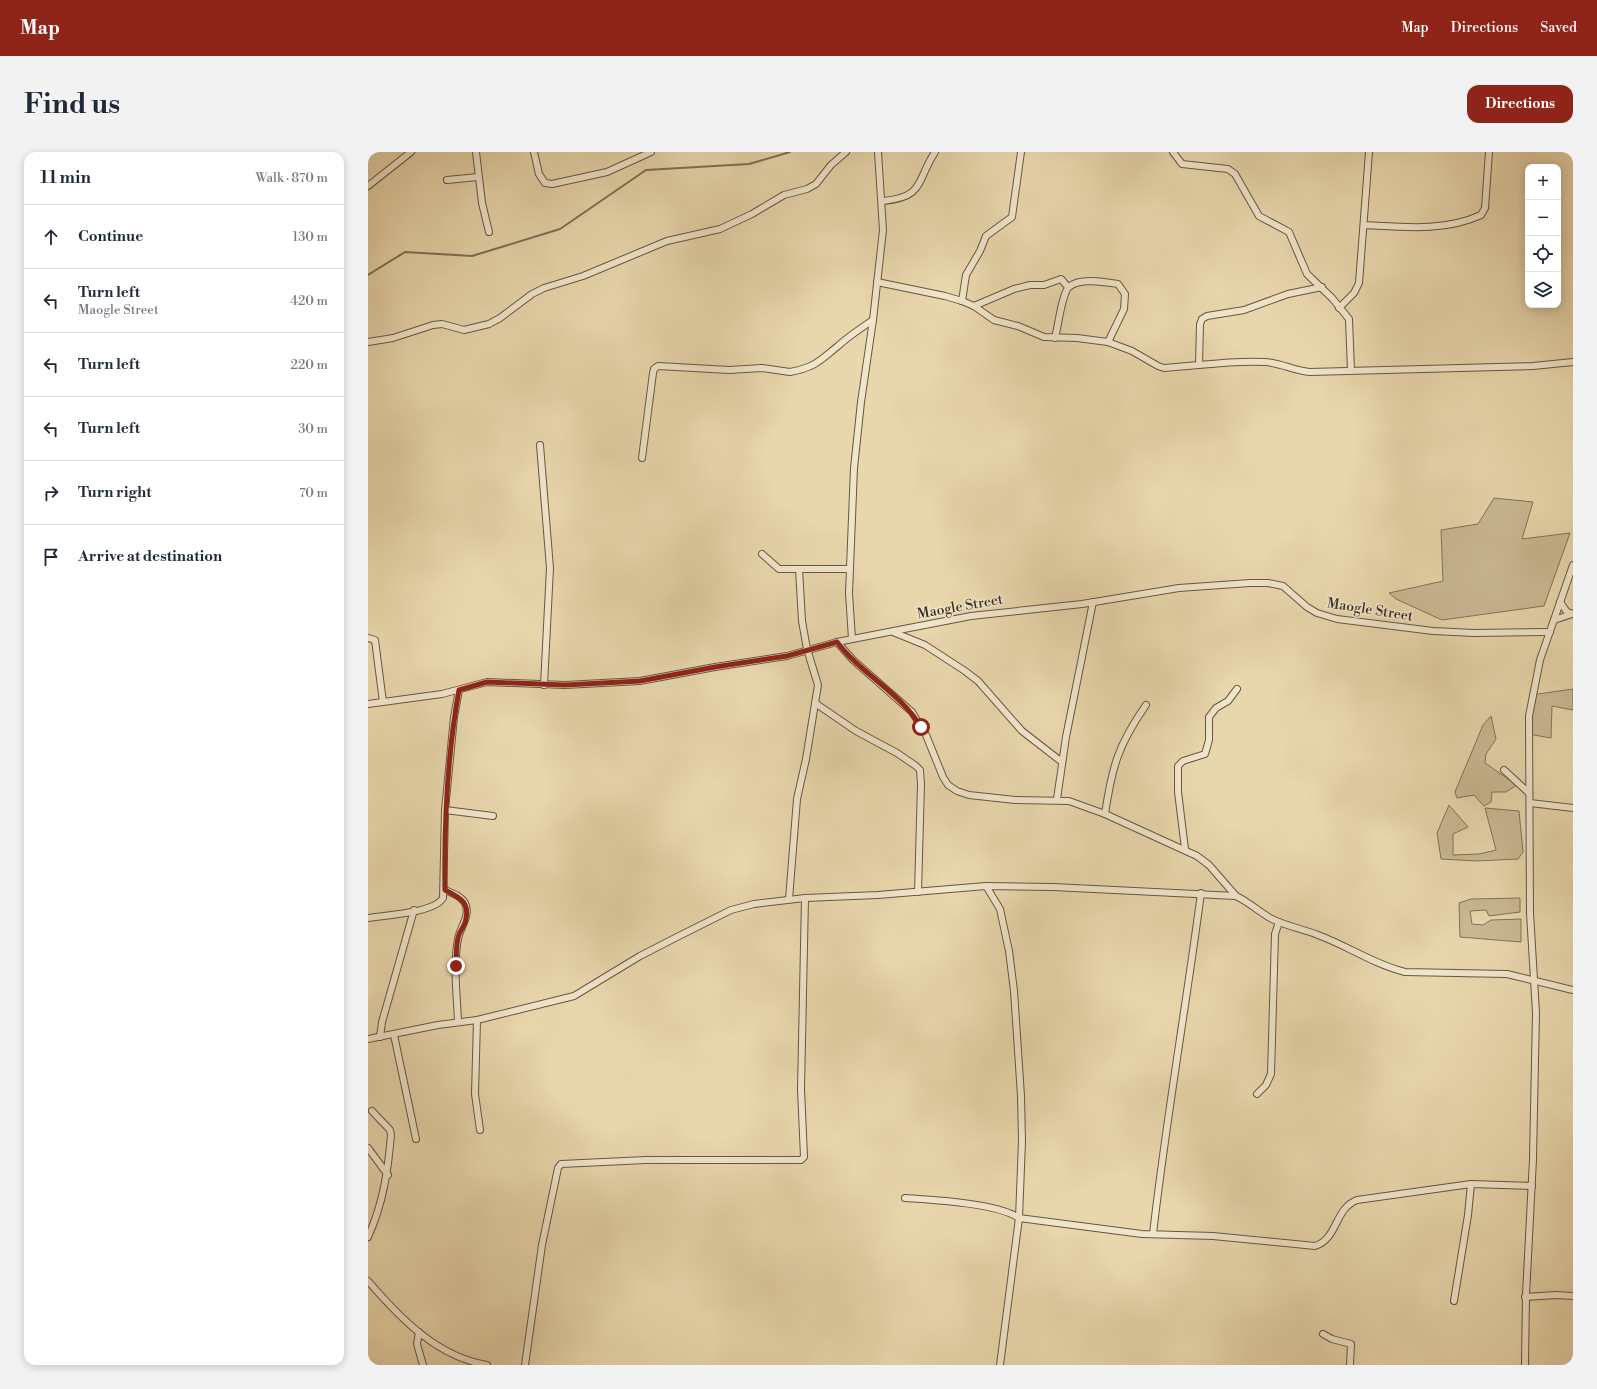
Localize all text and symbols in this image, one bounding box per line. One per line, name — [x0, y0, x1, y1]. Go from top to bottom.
text: Map — [20, 16, 60, 40]
text: Map — [1401, 19, 1429, 37]
text: Directions — [1451, 19, 1518, 37]
text: Saved — [1540, 19, 1577, 37]
button: Directions — [1467, 85, 1573, 123]
text: Find us — [24, 87, 120, 122]
map controls — [1525, 164, 1561, 308]
button: + — [1525, 164, 1561, 200]
text: 11 min — [40, 167, 91, 189]
text: Walk · 870 m — [256, 170, 328, 186]
button: − — [1525, 200, 1561, 236]
icon: ahead — [40, 226, 62, 248]
text: Continue — [78, 227, 143, 246]
text: 130 m — [293, 229, 328, 245]
button: locate — [1525, 236, 1561, 272]
button: layers — [1525, 272, 1561, 308]
text: Turn left — [78, 283, 140, 302]
icon: left — [40, 290, 62, 312]
text: 420 m — [290, 293, 328, 309]
text: Maogle Street — [78, 302, 159, 318]
icon: left — [40, 354, 62, 376]
text: Turn left — [78, 355, 140, 374]
text: 220 m — [290, 357, 328, 373]
icon: left — [40, 418, 62, 440]
text: Turn left — [78, 419, 140, 438]
text: 30 m — [298, 421, 328, 437]
icon: right — [40, 482, 62, 504]
text: Turn right — [78, 483, 152, 502]
text: 70 m — [299, 485, 328, 501]
icon: arrive — [40, 546, 62, 568]
text: Arrive at destination — [78, 547, 222, 566]
street label: Maogle Street — [916, 591, 1004, 623]
street label: Maogle Street — [1326, 594, 1414, 626]
route start — [912, 718, 930, 736]
route end — [447, 957, 465, 975]

